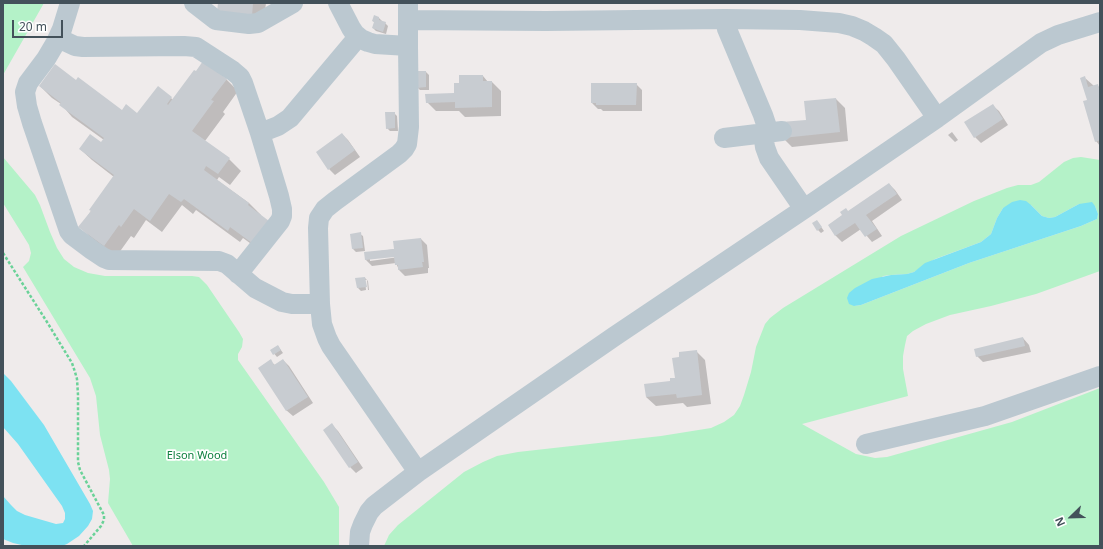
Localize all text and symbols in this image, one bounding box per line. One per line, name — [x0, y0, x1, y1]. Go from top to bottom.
scale bar — [14, 12, 65, 38]
text: 20 m — [19, 18, 47, 35]
park label: Elson Wood — [167, 449, 227, 463]
north arrow — [1051, 497, 1091, 537]
text: N — [1051, 515, 1068, 529]

